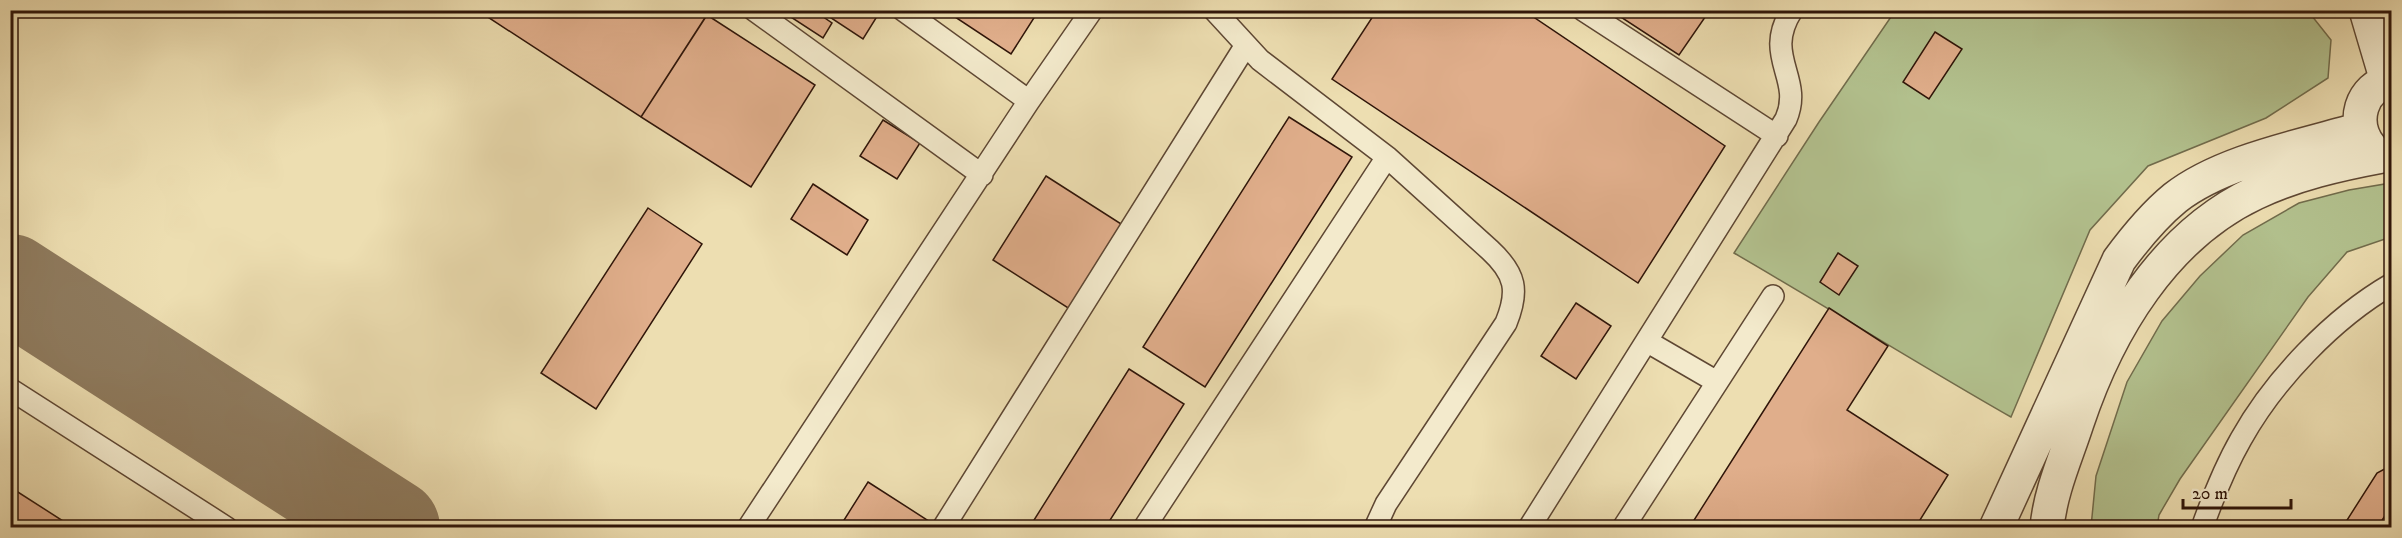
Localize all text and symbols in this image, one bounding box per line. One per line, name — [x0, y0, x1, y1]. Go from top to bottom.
scale bar — [2183, 472, 2291, 510]
text: 20 m — [2192, 483, 2228, 505]

